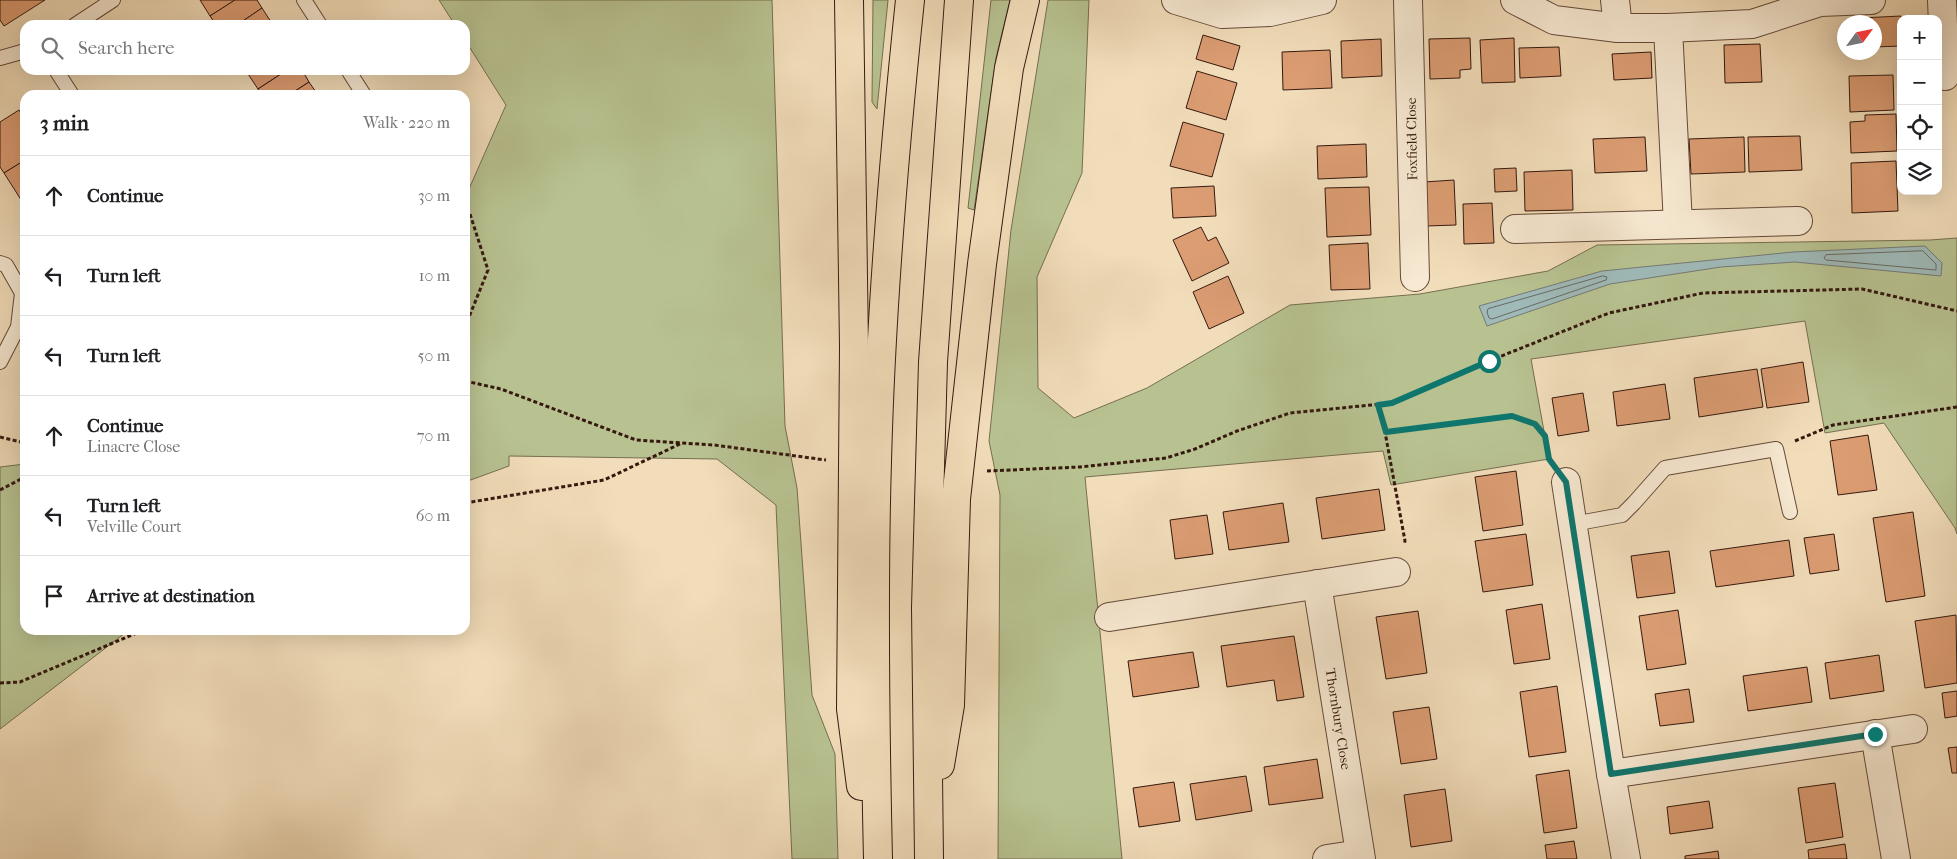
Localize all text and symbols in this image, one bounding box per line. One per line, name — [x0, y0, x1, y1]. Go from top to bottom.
north arrow — [1837, 15, 1882, 60]
map controls — [1897, 15, 1942, 195]
button: + — [1897, 15, 1942, 60]
search box — [20, 20, 470, 75]
icon: search — [38, 34, 66, 62]
text: Search here — [78, 37, 174, 59]
button: − — [1897, 60, 1942, 105]
street label: Foxfield Close — [1403, 97, 1421, 181]
button: locate — [1897, 105, 1942, 150]
text: 3 min — [40, 111, 89, 135]
text: Walk · 220 m — [363, 113, 450, 132]
button: layers — [1897, 150, 1942, 195]
icon: ahead — [40, 182, 68, 210]
text: Continue — [87, 185, 163, 207]
text: 30 m — [418, 186, 450, 205]
icon: left — [40, 262, 68, 290]
text: Turn left — [87, 265, 161, 287]
text: 10 m — [419, 266, 450, 285]
icon: left — [40, 342, 68, 370]
text: Turn left — [87, 345, 161, 367]
text: 50 m — [418, 346, 450, 365]
route start — [1478, 350, 1501, 373]
text: Continue — [87, 415, 163, 437]
icon: ahead — [40, 422, 68, 450]
text: 70 m — [417, 426, 450, 445]
text: Linacre Close — [87, 437, 180, 456]
text: Turn left — [87, 495, 161, 517]
icon: left — [40, 502, 68, 530]
text: 60 m — [416, 506, 450, 525]
text: Velville Court — [87, 517, 182, 536]
icon: arrive — [40, 582, 68, 610]
text: Arrive at destination — [87, 585, 255, 607]
street label: Thornbury Close — [1322, 667, 1354, 771]
route end — [1864, 723, 1887, 746]

